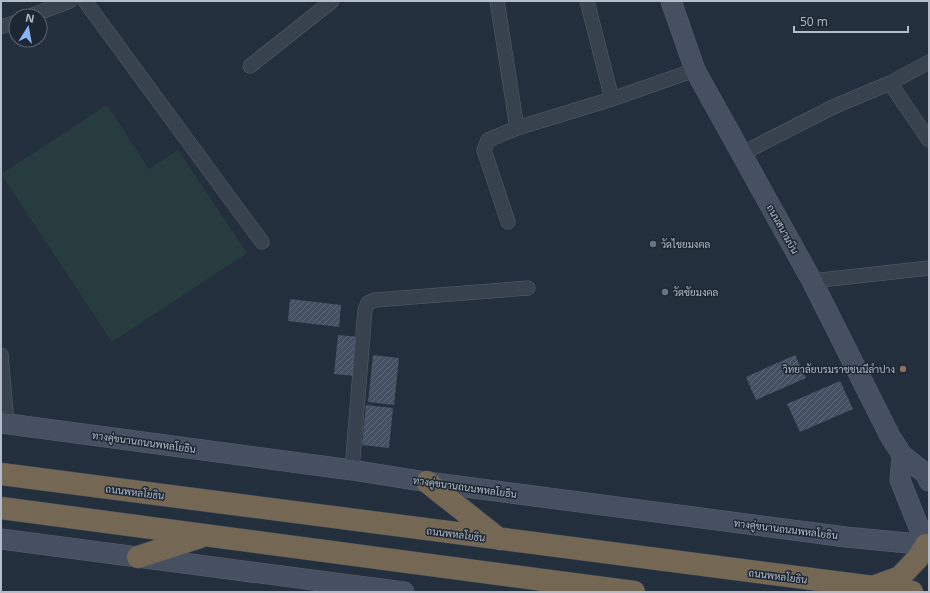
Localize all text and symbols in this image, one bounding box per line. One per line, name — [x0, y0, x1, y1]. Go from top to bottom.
north arrow — [8, 8, 48, 48]
scale bar — [794, 8, 908, 34]
text: N — [24, 9, 36, 26]
text: 50 m — [800, 13, 828, 30]
street label: ถนนสนามบิน — [764, 202, 802, 256]
place label: วัดไชยมงคล — [661, 237, 710, 251]
marker: วัดไชยมงคล — [648, 239, 658, 249]
place label: วัดชัยมงคล — [673, 285, 719, 299]
marker: วัดชัยมงคล — [660, 287, 670, 297]
place label: วิทยาลัยบรมราชชนนีลำปาง — [782, 362, 895, 376]
marker: วิทยาลัยบรมราชชนนีลำปาง — [898, 364, 908, 374]
street label: ทางคู่ขนานถนนพหลโยธิน — [91, 428, 197, 457]
street label: ทางคู่ขนานถนนพหลโยธิน — [412, 473, 518, 502]
street label: ถนนพหลโยธิน — [105, 481, 165, 503]
street label: ทางคู่ขนานถนนพหลโยธิน — [733, 516, 839, 543]
street label: ถนนพหลโยธิน — [426, 523, 486, 545]
street label: ถนนพหลโยธิน — [748, 565, 808, 587]

